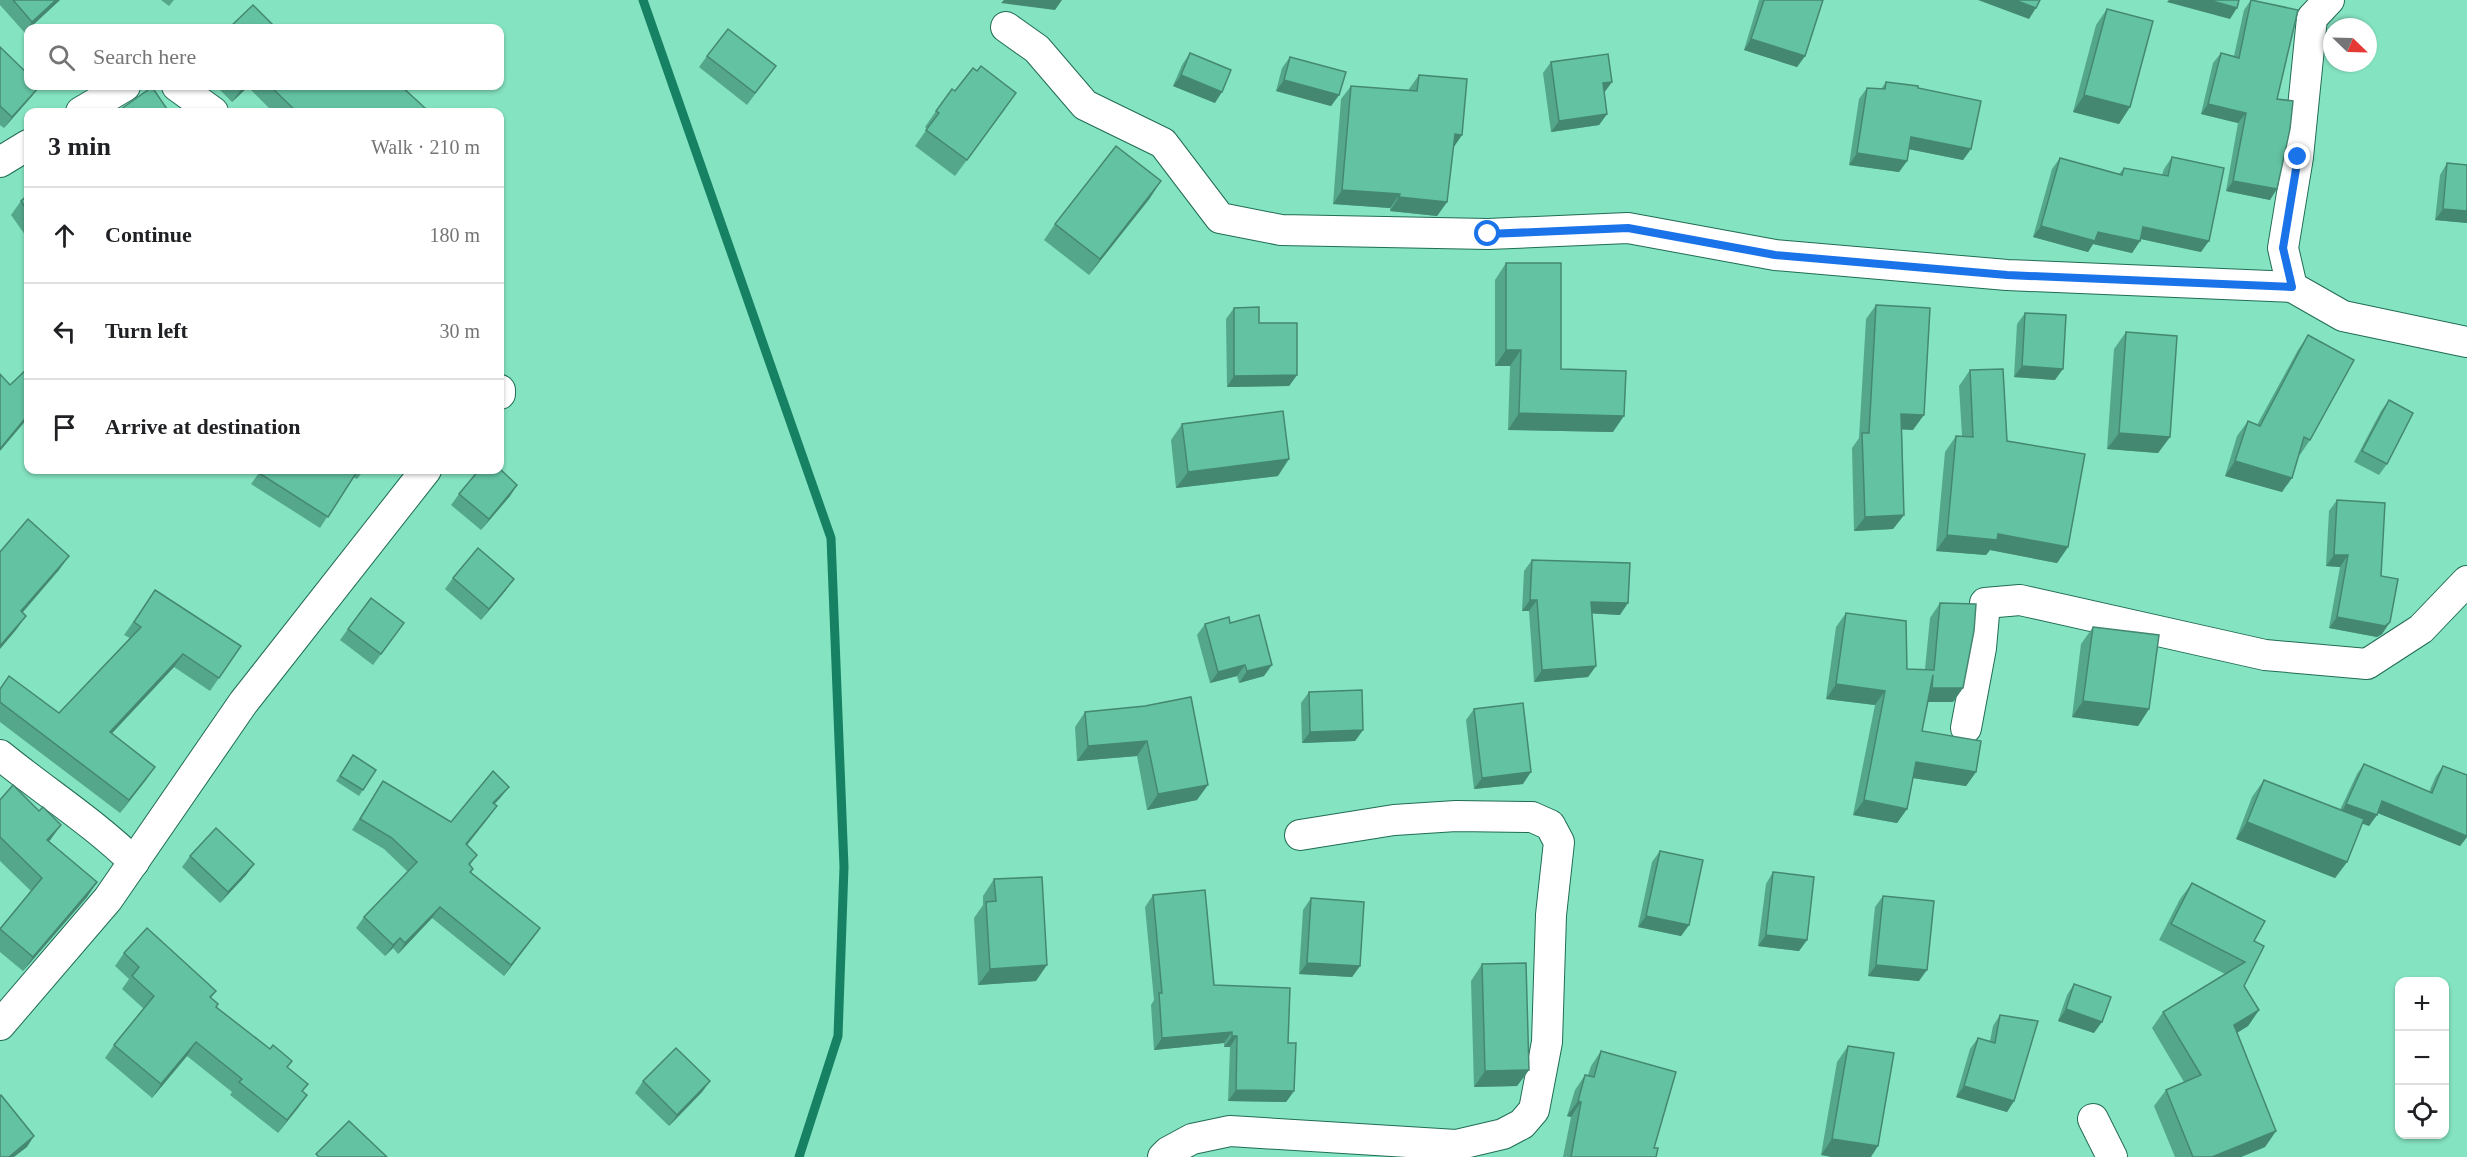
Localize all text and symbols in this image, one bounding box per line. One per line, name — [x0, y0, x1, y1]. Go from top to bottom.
north arrow — [2323, 18, 2377, 72]
search box — [24, 24, 504, 90]
icon: search — [45, 41, 78, 74]
text: Search here — [93, 44, 196, 69]
text: 3 min — [48, 132, 111, 161]
text: Walk · 210 m — [371, 136, 480, 158]
route end — [2284, 143, 2310, 169]
icon: ahead — [48, 219, 81, 252]
route start — [1474, 220, 1500, 246]
text: Continue — [105, 222, 192, 247]
text: 180 m — [429, 224, 480, 246]
icon: left — [48, 315, 81, 348]
text: Turn left — [105, 318, 188, 343]
text: 30 m — [439, 320, 480, 342]
icon: arrive — [48, 411, 81, 444]
text: Arrive at destination — [105, 414, 301, 439]
map controls — [2395, 977, 2449, 1139]
button: + — [2395, 977, 2449, 1031]
button: − — [2395, 1031, 2449, 1085]
button: locate — [2395, 1085, 2449, 1139]

